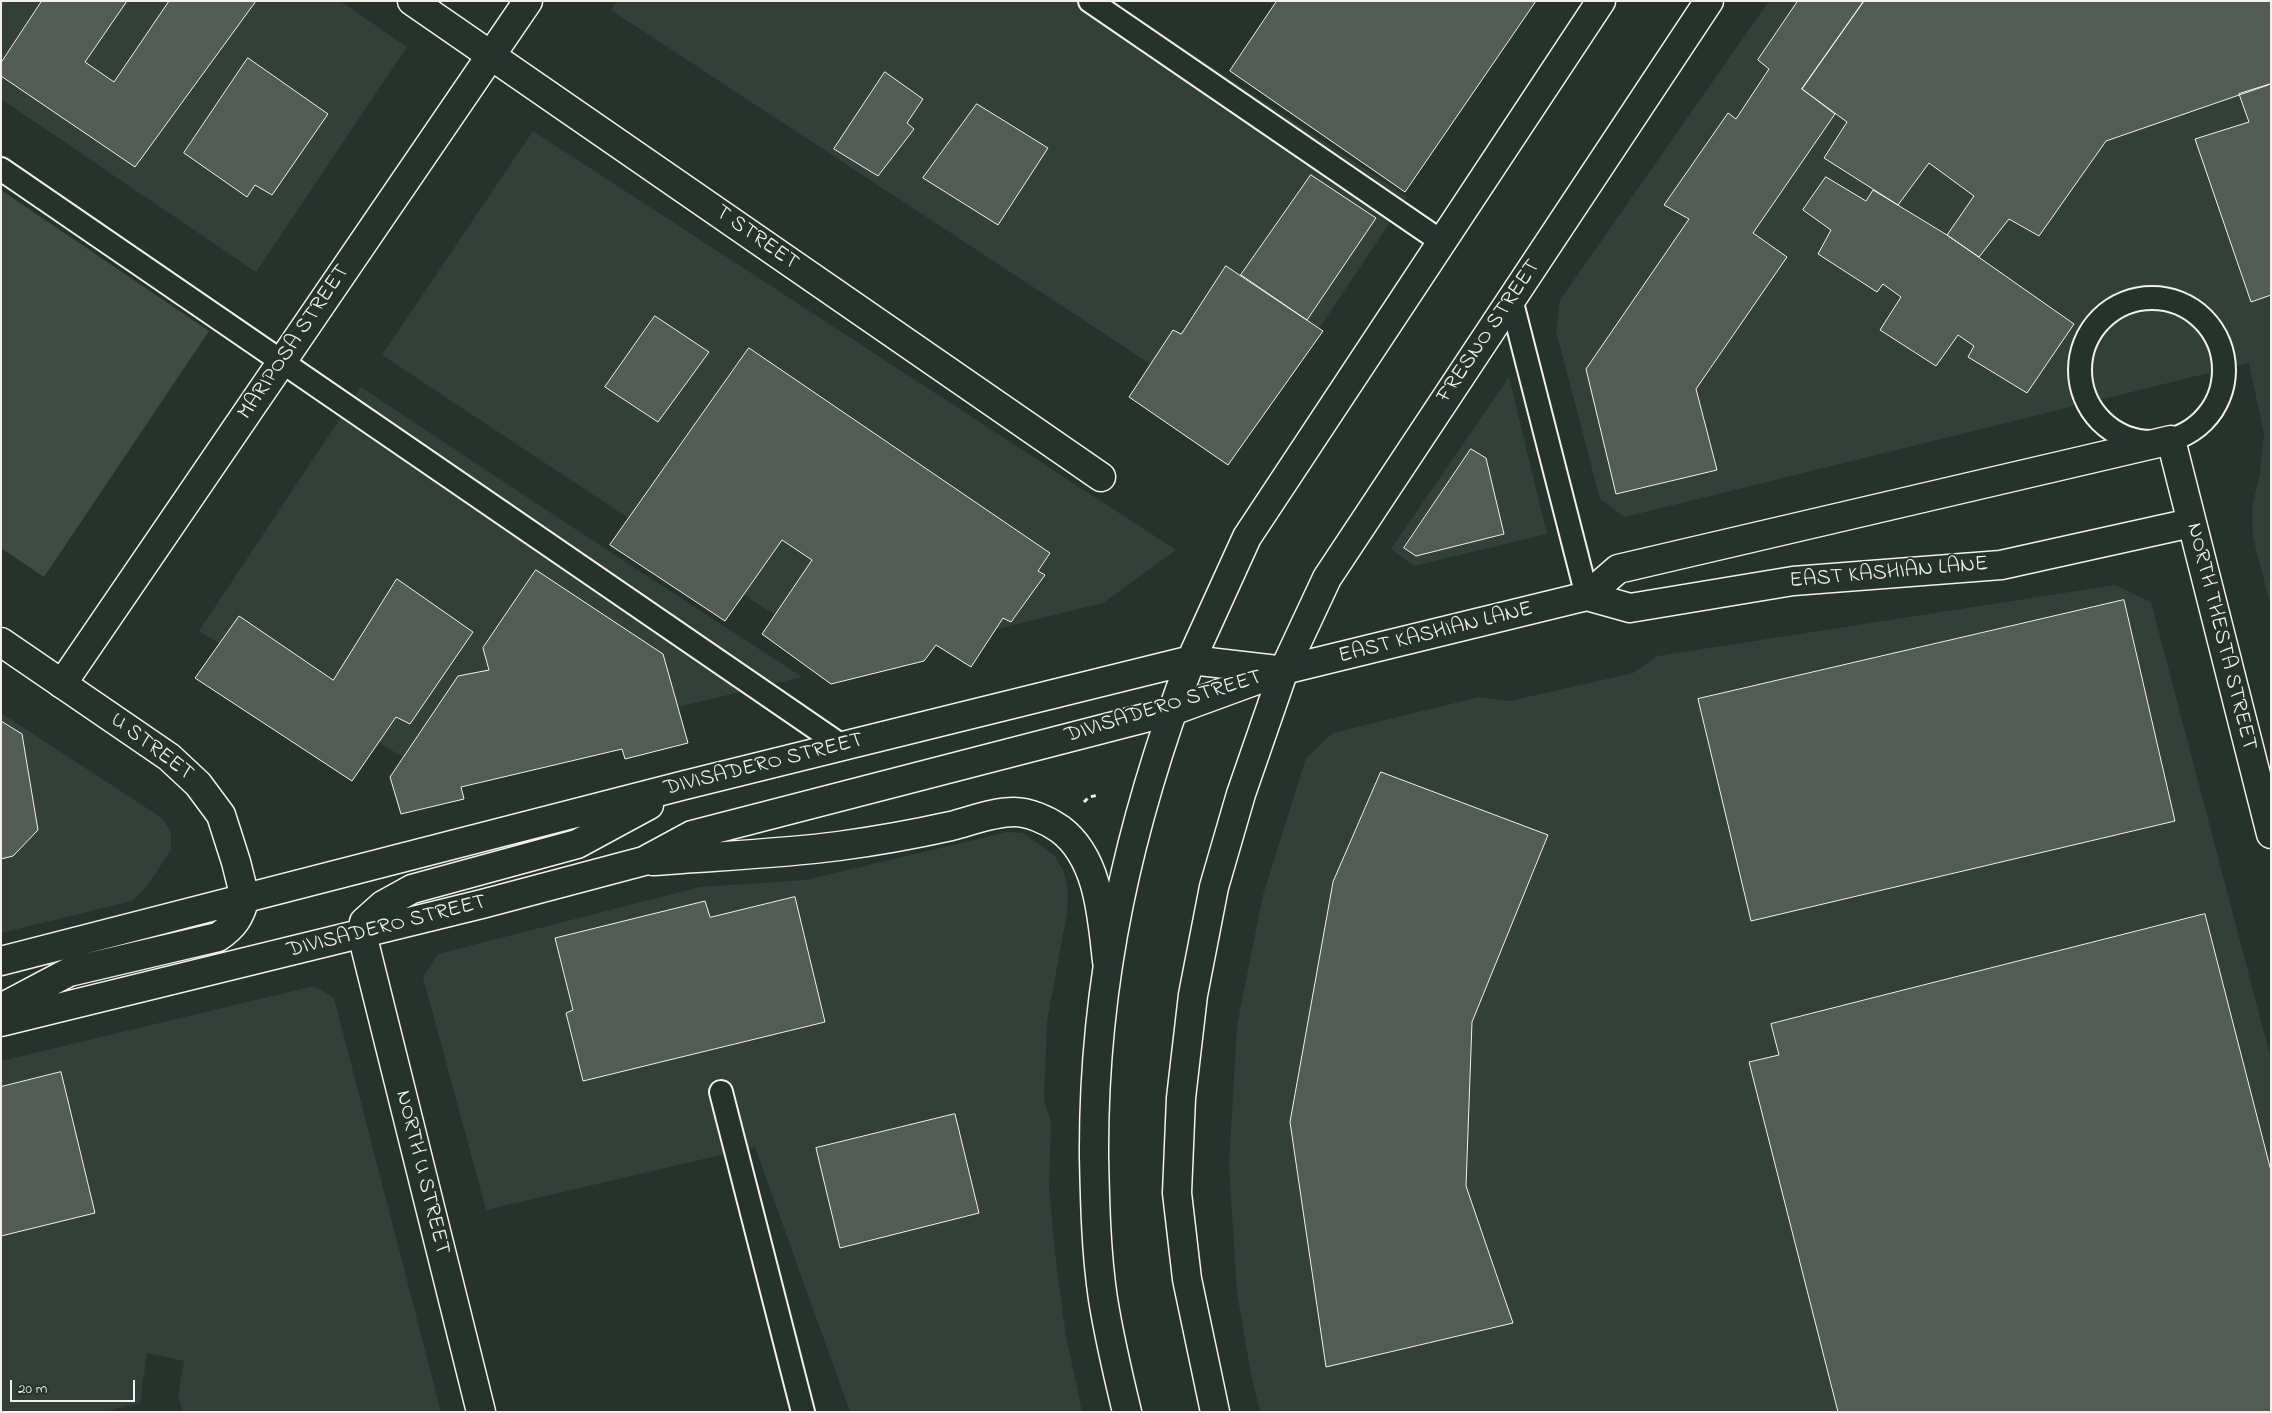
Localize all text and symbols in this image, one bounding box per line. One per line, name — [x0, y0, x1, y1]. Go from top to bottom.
street label: T STREET — [709, 201, 803, 277]
street label: FRESNO STREET — [1432, 255, 1548, 409]
street label: MARIPOSA STREET — [233, 260, 357, 426]
street label: NORTH THESTA STREET — [2179, 520, 2261, 754]
street label: EAST KASHIAN LANE — [1789, 552, 1989, 596]
street label: EAST KASHIAN LANE — [1336, 597, 1536, 671]
street label: DIVISADERO STREET — [1062, 665, 1266, 751]
street label: U STREET — [104, 708, 198, 788]
street label: DIVISADERO STREET — [662, 728, 866, 804]
street label: DIVISADERO STREET — [285, 890, 489, 966]
street label: NORTH U STREET — [388, 1088, 454, 1258]
scale bar — [12, 1370, 138, 1402]
text: 20 m — [18, 1378, 47, 1400]

